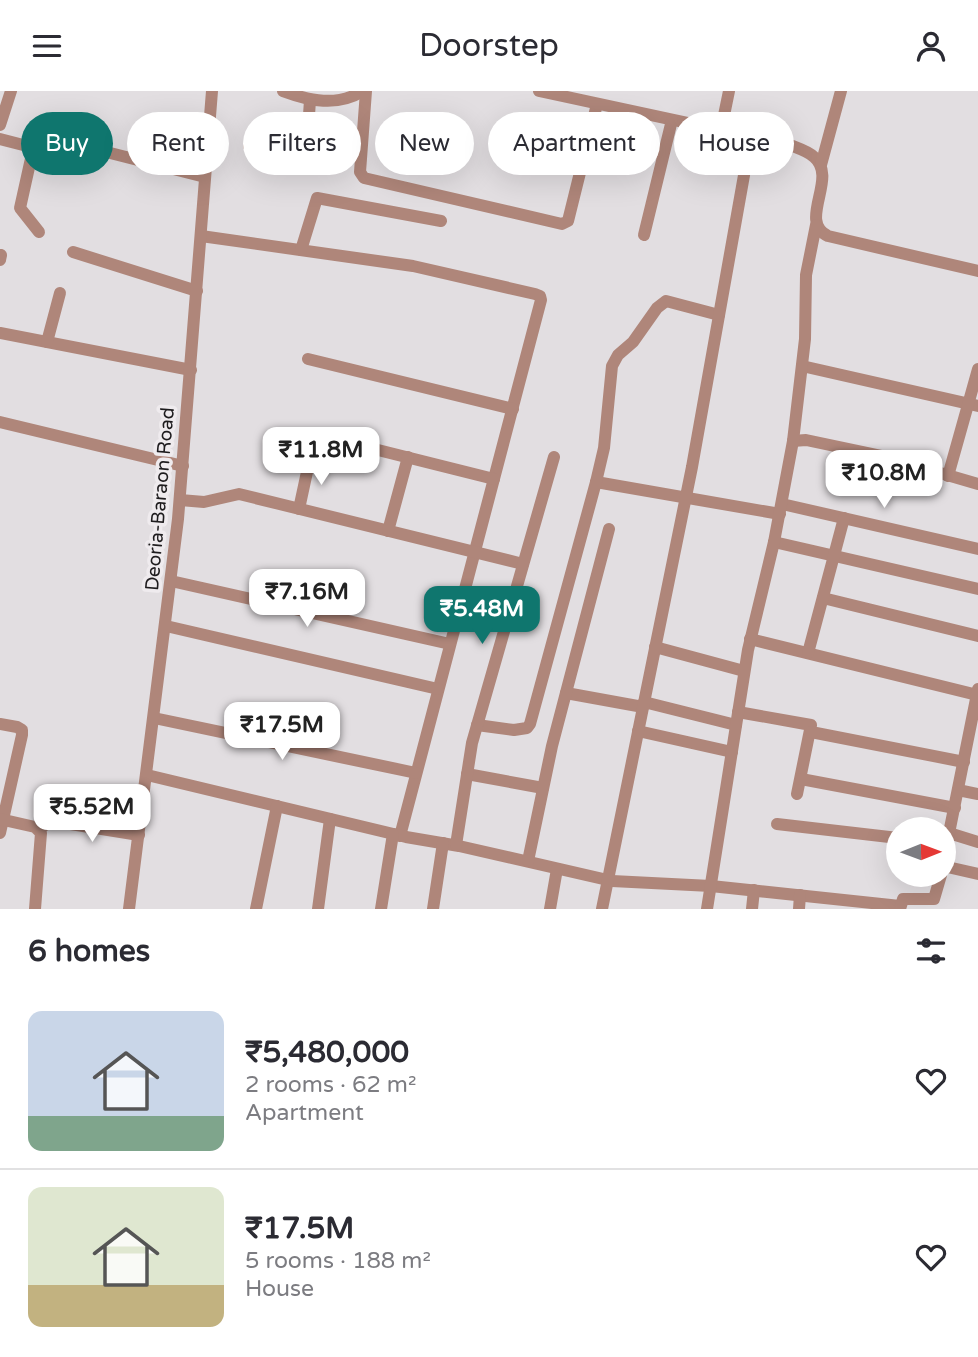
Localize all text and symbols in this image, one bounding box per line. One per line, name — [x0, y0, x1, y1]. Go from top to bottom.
icon: menu — [28, 27, 66, 65]
text: Doorstep — [419, 27, 559, 65]
icon: person — [912, 27, 950, 65]
chip: Buy — [21, 112, 113, 175]
chip: Rent — [127, 112, 229, 175]
chip: Filters — [243, 112, 361, 175]
chip: New — [375, 112, 474, 175]
chip: Apartment — [488, 112, 660, 175]
chip: House — [674, 112, 794, 175]
street label: Deoria-Baraon Road — [141, 406, 179, 592]
pin: ₹11.8M — [264, 427, 378, 487]
text: ₹11.8M — [279, 436, 363, 464]
pin: ₹10.8M — [827, 451, 941, 510]
text: ₹10.8M — [842, 459, 926, 487]
pin: ₹7.16M — [250, 569, 364, 629]
text: ₹7.16M — [265, 578, 349, 606]
pin: ₹5.48M — [425, 587, 539, 646]
text: ₹5.48M — [440, 595, 524, 623]
pin: ₹17.5M — [225, 703, 339, 762]
text: ₹17.5M — [240, 711, 324, 739]
pin: ₹5.52M — [35, 785, 149, 844]
text: ₹5.52M — [50, 793, 134, 821]
north arrow — [886, 817, 956, 887]
map controls — [886, 817, 956, 887]
icon: filters — [912, 932, 950, 970]
text: 6 homes — [28, 933, 150, 970]
text: ₹5,480,000 — [245, 1034, 409, 1071]
icon: home — [84, 1039, 168, 1123]
icon: heart — [912, 1062, 950, 1100]
text: 2 rooms · 62 m² — [245, 1071, 416, 1099]
text: Apartment — [245, 1099, 364, 1127]
text: ₹17.5M — [245, 1210, 354, 1247]
icon: home — [84, 1215, 168, 1299]
icon: heart — [912, 1238, 950, 1276]
text: 5 rooms · 188 m² — [245, 1247, 431, 1275]
text: House — [245, 1275, 314, 1303]

